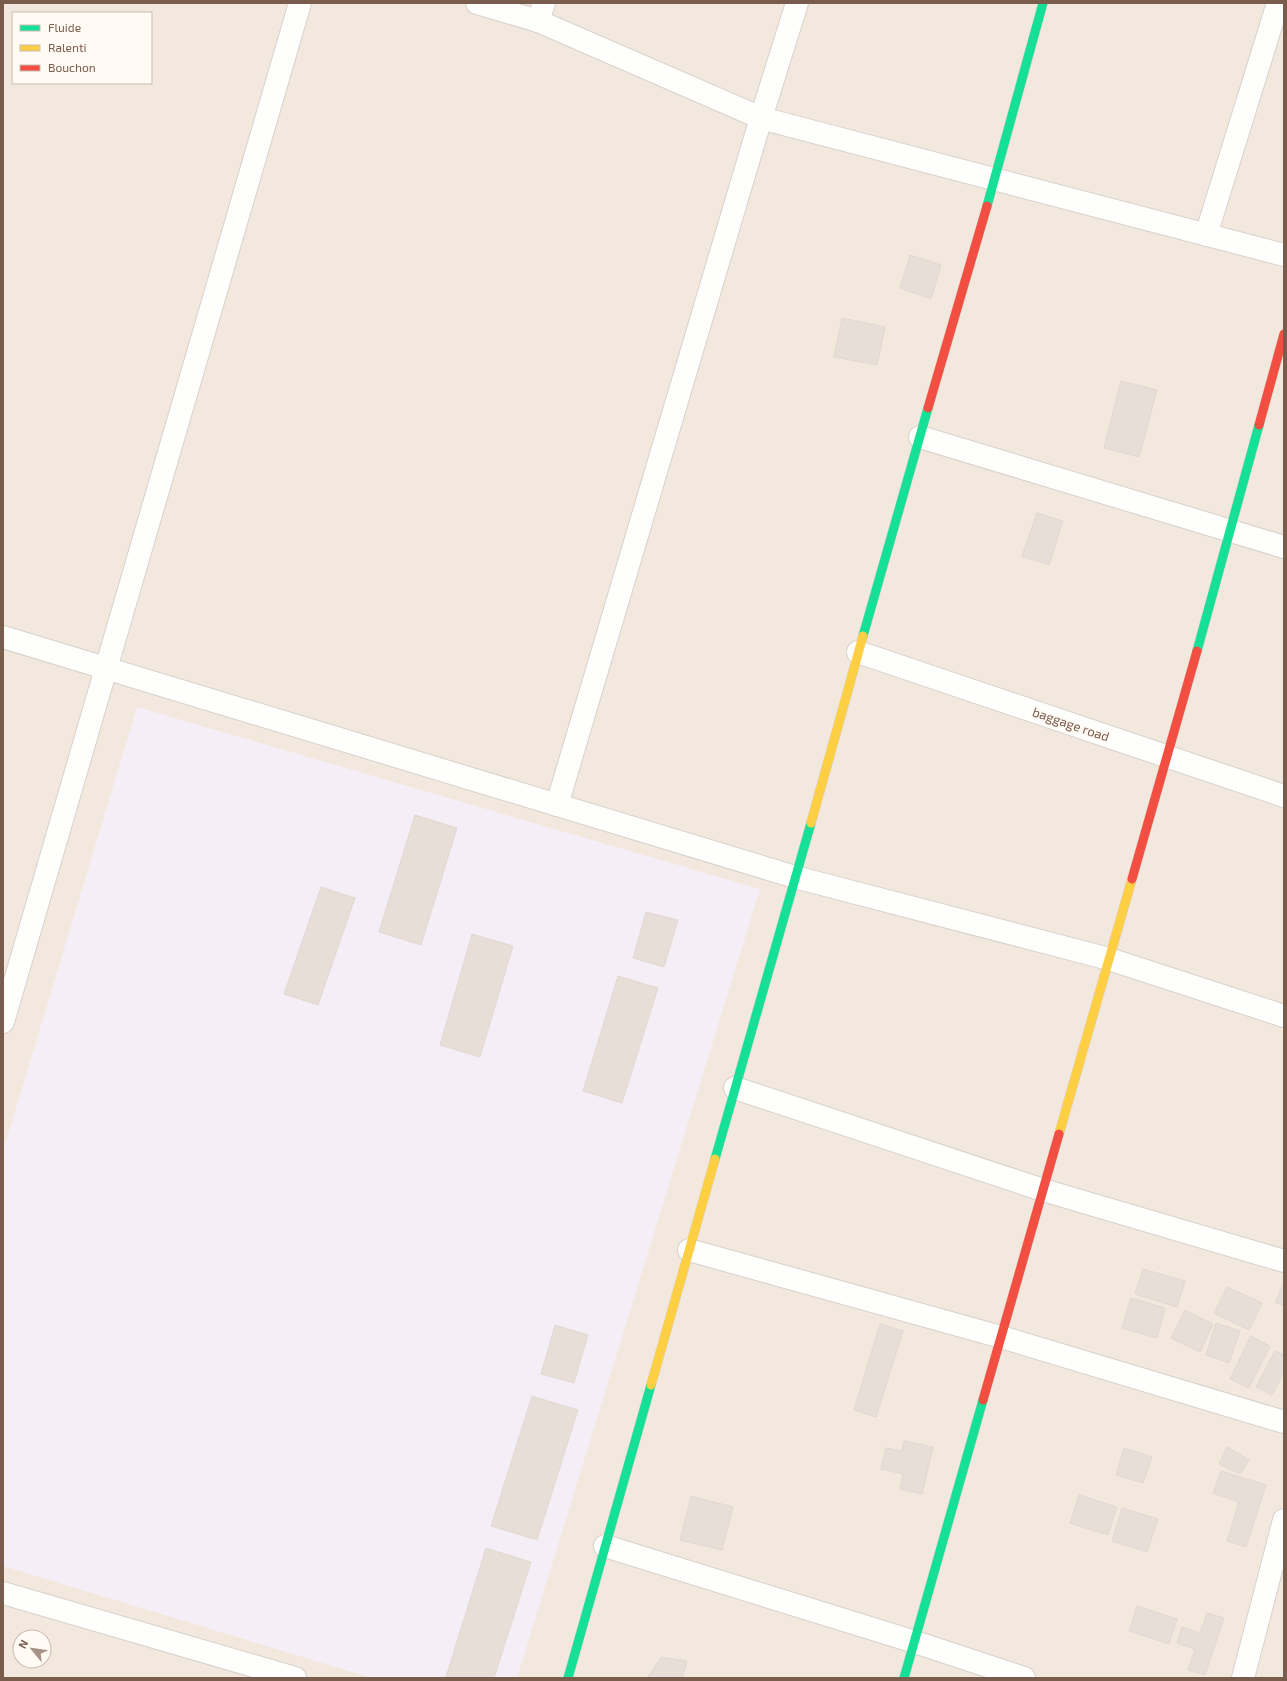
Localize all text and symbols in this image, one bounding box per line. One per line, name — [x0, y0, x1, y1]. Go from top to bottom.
legend — [12, 12, 152, 84]
text: Fluide — [48, 20, 81, 34]
text: Ralenti — [48, 40, 87, 54]
text: Bouchon — [48, 60, 96, 74]
street label: baggage road — [1030, 703, 1112, 745]
north arrow — [12, 1629, 52, 1669]
text: N — [15, 1637, 30, 1651]

